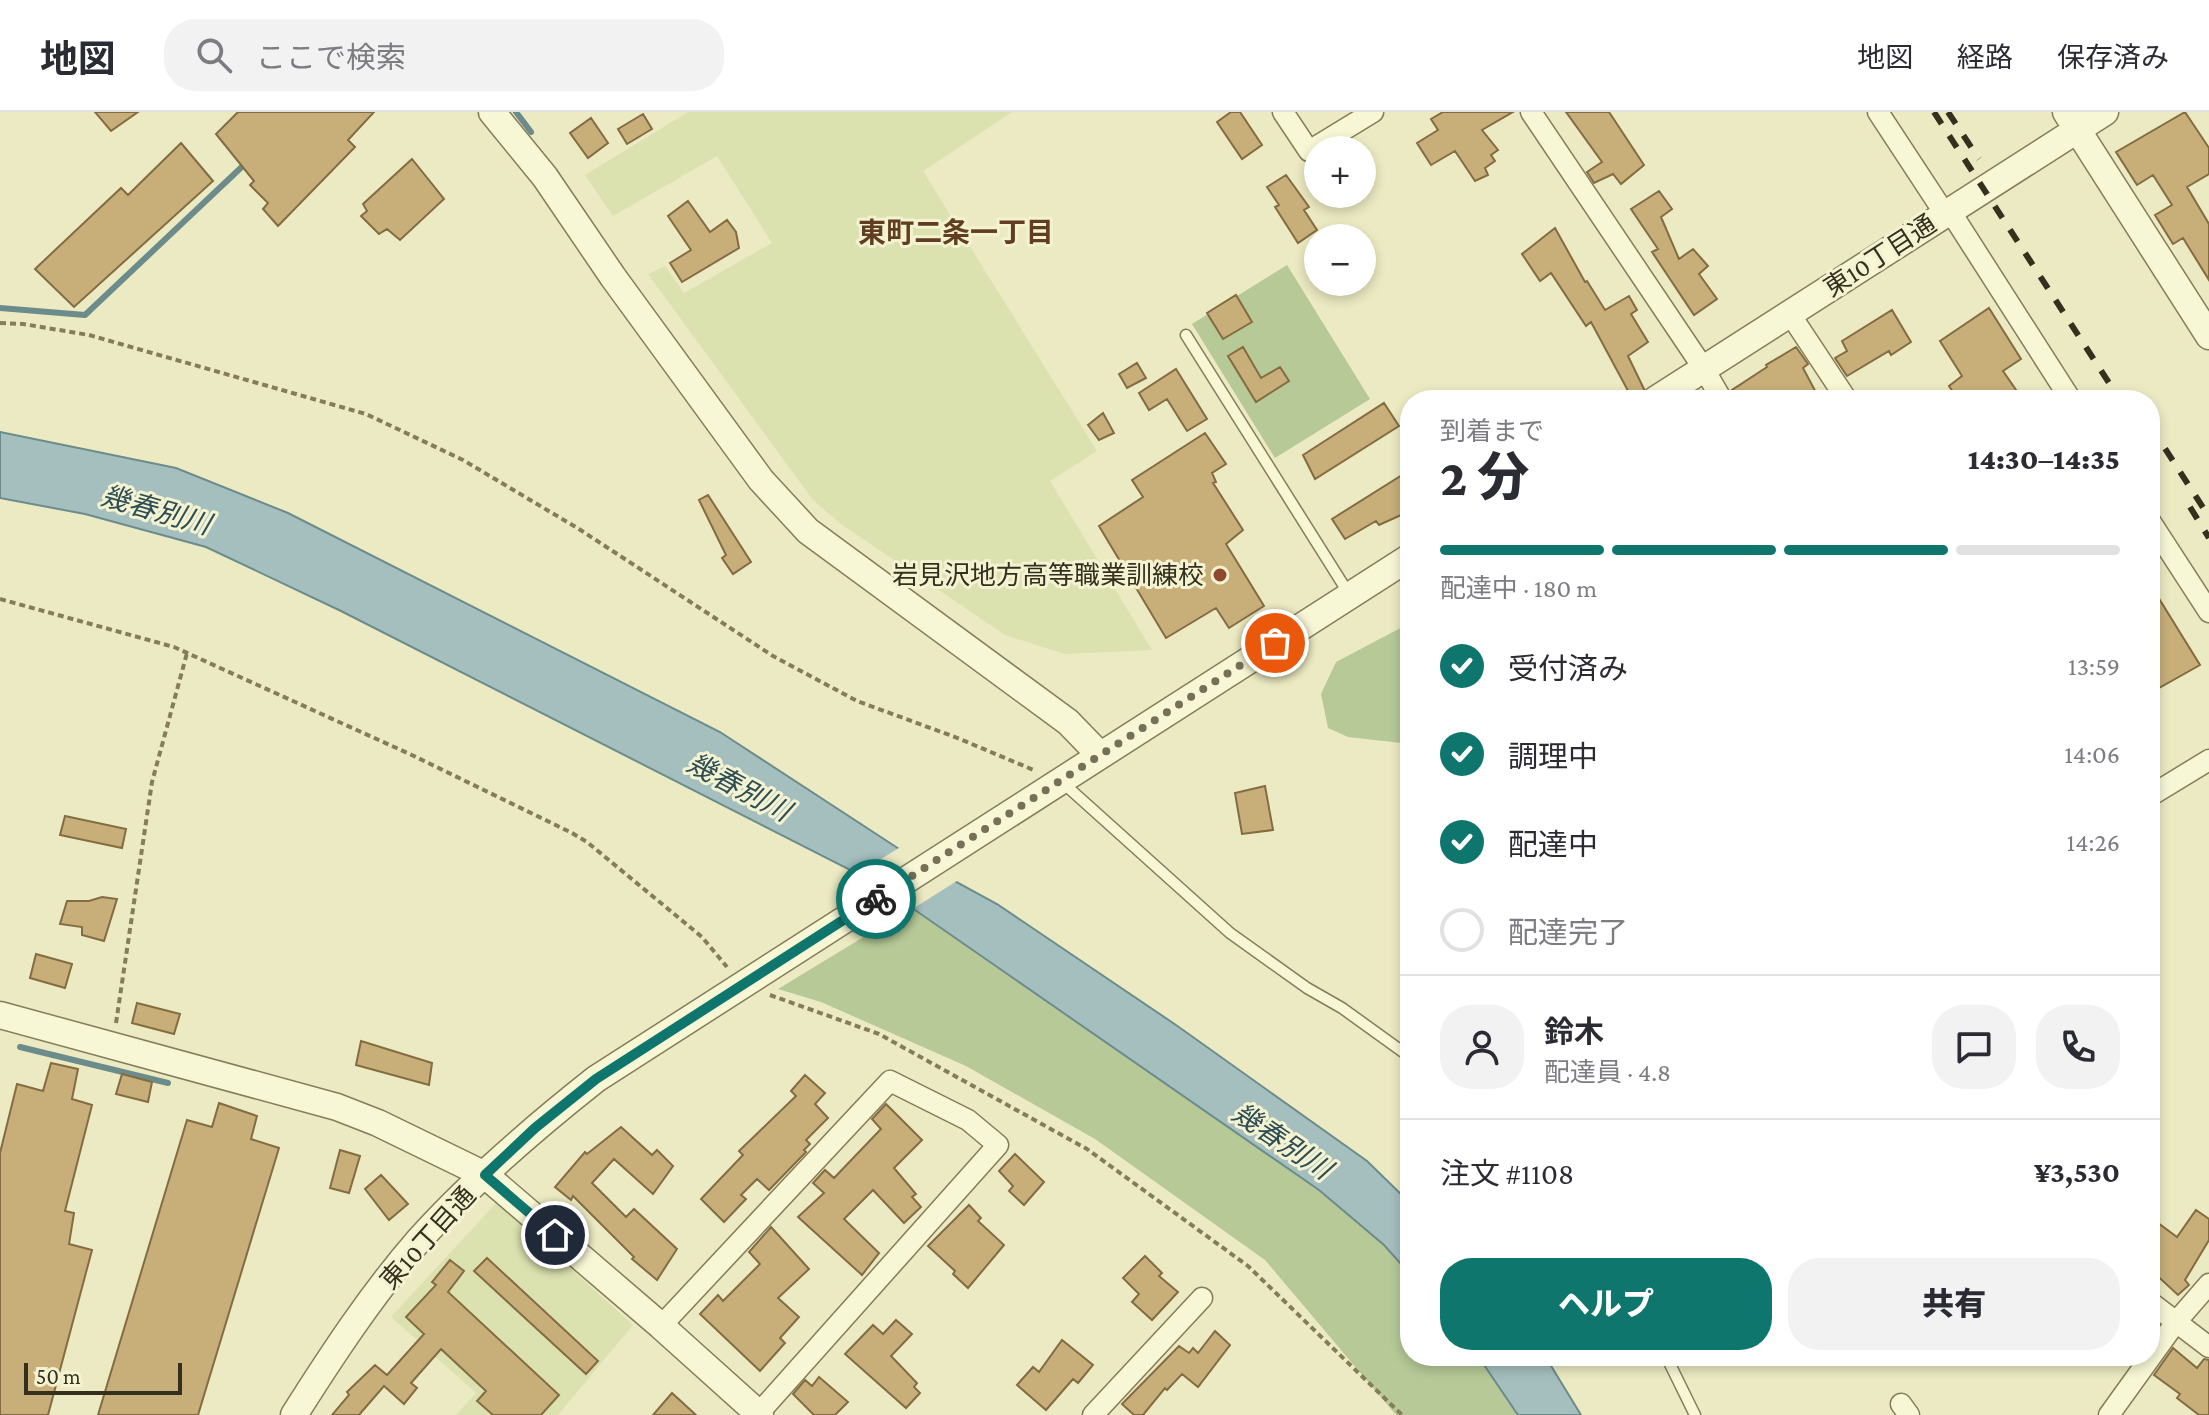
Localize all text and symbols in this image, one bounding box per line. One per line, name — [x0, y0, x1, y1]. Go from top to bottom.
search box — [164, 19, 724, 91]
icon: search — [192, 33, 236, 77]
text: 地図 — [40, 38, 116, 80]
text: ここで検索 — [256, 41, 406, 74]
text: 地図 — [1857, 42, 1913, 73]
text: 経路 — [1957, 42, 2013, 73]
text: 保存済み — [2057, 42, 2169, 73]
map controls — [1304, 136, 1376, 296]
button: + — [1304, 136, 1376, 208]
street label: 東10丁目通 — [1819, 209, 1941, 303]
district label: 東町二条一丁目 — [858, 217, 1054, 248]
button: − — [1304, 224, 1376, 296]
text: 到着まで — [1440, 417, 1544, 446]
text: 14:30–14:35 — [1968, 442, 2120, 475]
text: 2 分 — [1440, 448, 1529, 506]
water label: 幾春別川 — [98, 480, 217, 541]
place label: 岩見沢地方高等職業訓練校 — [892, 561, 1204, 590]
marker: 岩見沢地方高等職業訓練校 — [1211, 566, 1229, 584]
text: 配達中 · 180 m — [1440, 574, 1597, 603]
pin — [1241, 609, 1309, 677]
icon: bag — [1253, 621, 1297, 665]
icon: check — [1440, 644, 1484, 688]
text: 受付済み — [1508, 652, 1628, 685]
text: 13:59 — [2068, 652, 2120, 681]
icon: check — [1440, 732, 1484, 776]
text: 調理中 — [1508, 740, 1598, 773]
text: 14:06 — [2064, 740, 2120, 769]
water label: 幾春別川 — [682, 747, 798, 828]
icon: check — [1440, 820, 1484, 864]
text: 配達中 — [1508, 828, 1598, 861]
text: 14:26 — [2067, 828, 2120, 857]
courier — [836, 859, 916, 939]
icon: bike — [854, 877, 898, 921]
text: 配達完了 — [1508, 916, 1628, 949]
button: person — [1440, 1005, 1524, 1089]
button: chat — [1932, 1005, 2016, 1089]
button: phone — [2036, 1005, 2120, 1089]
text: 鈴木 — [1544, 1015, 1604, 1048]
text: 配達員 · 4.8 — [1544, 1058, 1671, 1087]
water label: 幾春別川 — [1227, 1097, 1340, 1187]
text: ¥3,530 — [2034, 1155, 2120, 1188]
text: 注文 #1108 — [1440, 1157, 1574, 1190]
street label: 東10丁目通 — [375, 1181, 481, 1295]
pin — [521, 1201, 589, 1269]
icon: home — [533, 1213, 577, 1257]
button: ヘルプ — [1440, 1258, 1772, 1350]
button: 共有 — [1788, 1258, 2120, 1350]
scale bar — [24, 1359, 182, 1395]
text: 50 m — [36, 1364, 81, 1389]

